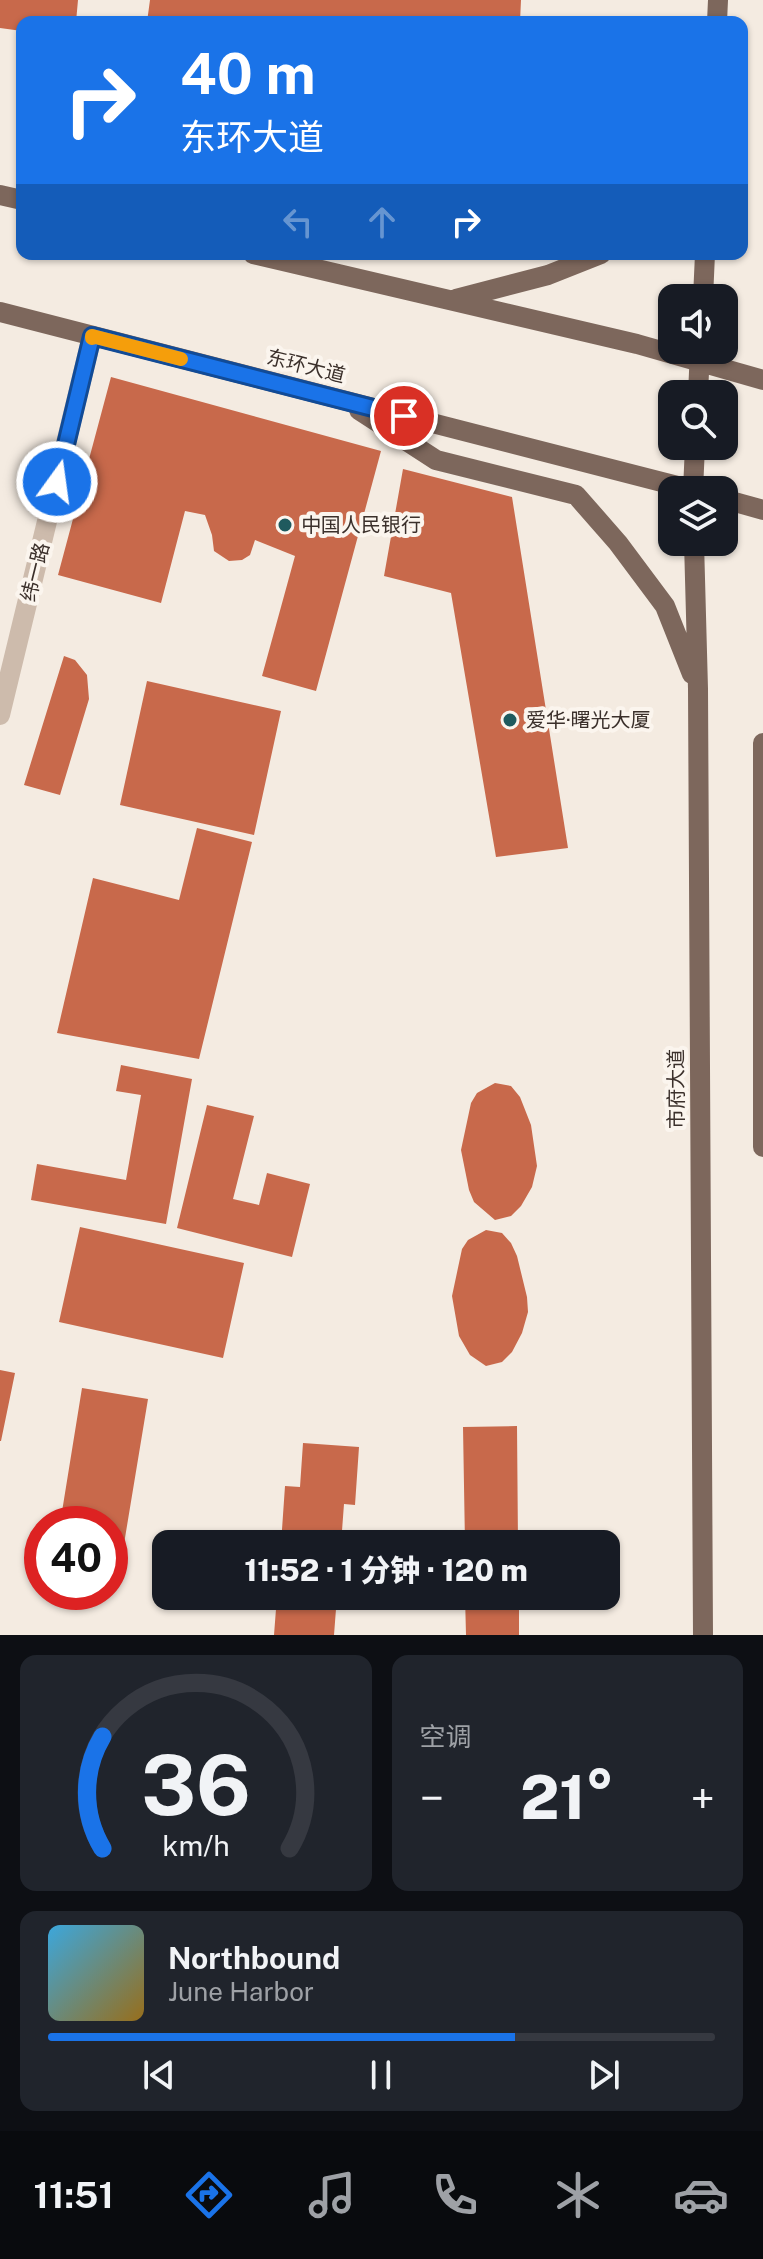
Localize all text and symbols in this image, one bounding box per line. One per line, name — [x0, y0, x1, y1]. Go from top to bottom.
text: 40 m — [180, 41, 316, 107]
icon: right — [48, 48, 152, 152]
text: 东环大道 — [180, 116, 324, 158]
icon: left — [276, 200, 320, 244]
icon: ahead — [360, 200, 404, 244]
icon: right — [444, 200, 488, 244]
map controls — [658, 284, 738, 556]
button: sound — [658, 284, 738, 364]
street label: 东环大道 — [264, 345, 348, 387]
button: search — [658, 380, 738, 460]
pin — [370, 382, 438, 450]
icon: arrive — [382, 394, 426, 438]
position arrow — [15, 440, 99, 524]
button: layers — [658, 476, 738, 556]
place label: 中国人民银行 — [301, 513, 421, 537]
marker: 中国人民银行 — [276, 516, 294, 534]
street label: 纬一路 — [16, 540, 54, 604]
place label: 爱华·曙光大厦 — [526, 708, 651, 732]
marker: 爱华·曙光大厦 — [501, 711, 519, 729]
street label: 市府大道 — [664, 1049, 688, 1129]
speed limit sign: 40 — [24, 1506, 128, 1610]
text: 11:52 · 1 分钟 · 120 m — [244, 1552, 528, 1588]
text: 空调 — [420, 1721, 472, 1752]
text: 36 — [141, 1736, 251, 1834]
text: 21° — [520, 1762, 614, 1833]
text: − — [420, 1772, 444, 1824]
text: + — [691, 1772, 715, 1824]
text: km/h — [162, 1829, 229, 1862]
text: Northbound — [168, 1940, 340, 1976]
text: June Harbor — [168, 1976, 314, 2007]
icon: previous — [137, 2053, 181, 2097]
icon: pause — [359, 2053, 403, 2097]
icon: next — [582, 2053, 626, 2097]
icon: directions — [181, 2167, 237, 2223]
icon: music — [304, 2167, 360, 2223]
icon: phone — [427, 2167, 483, 2223]
icon: climate — [550, 2167, 606, 2223]
icon: car — [673, 2167, 729, 2223]
text: 11:51 — [34, 2174, 114, 2216]

